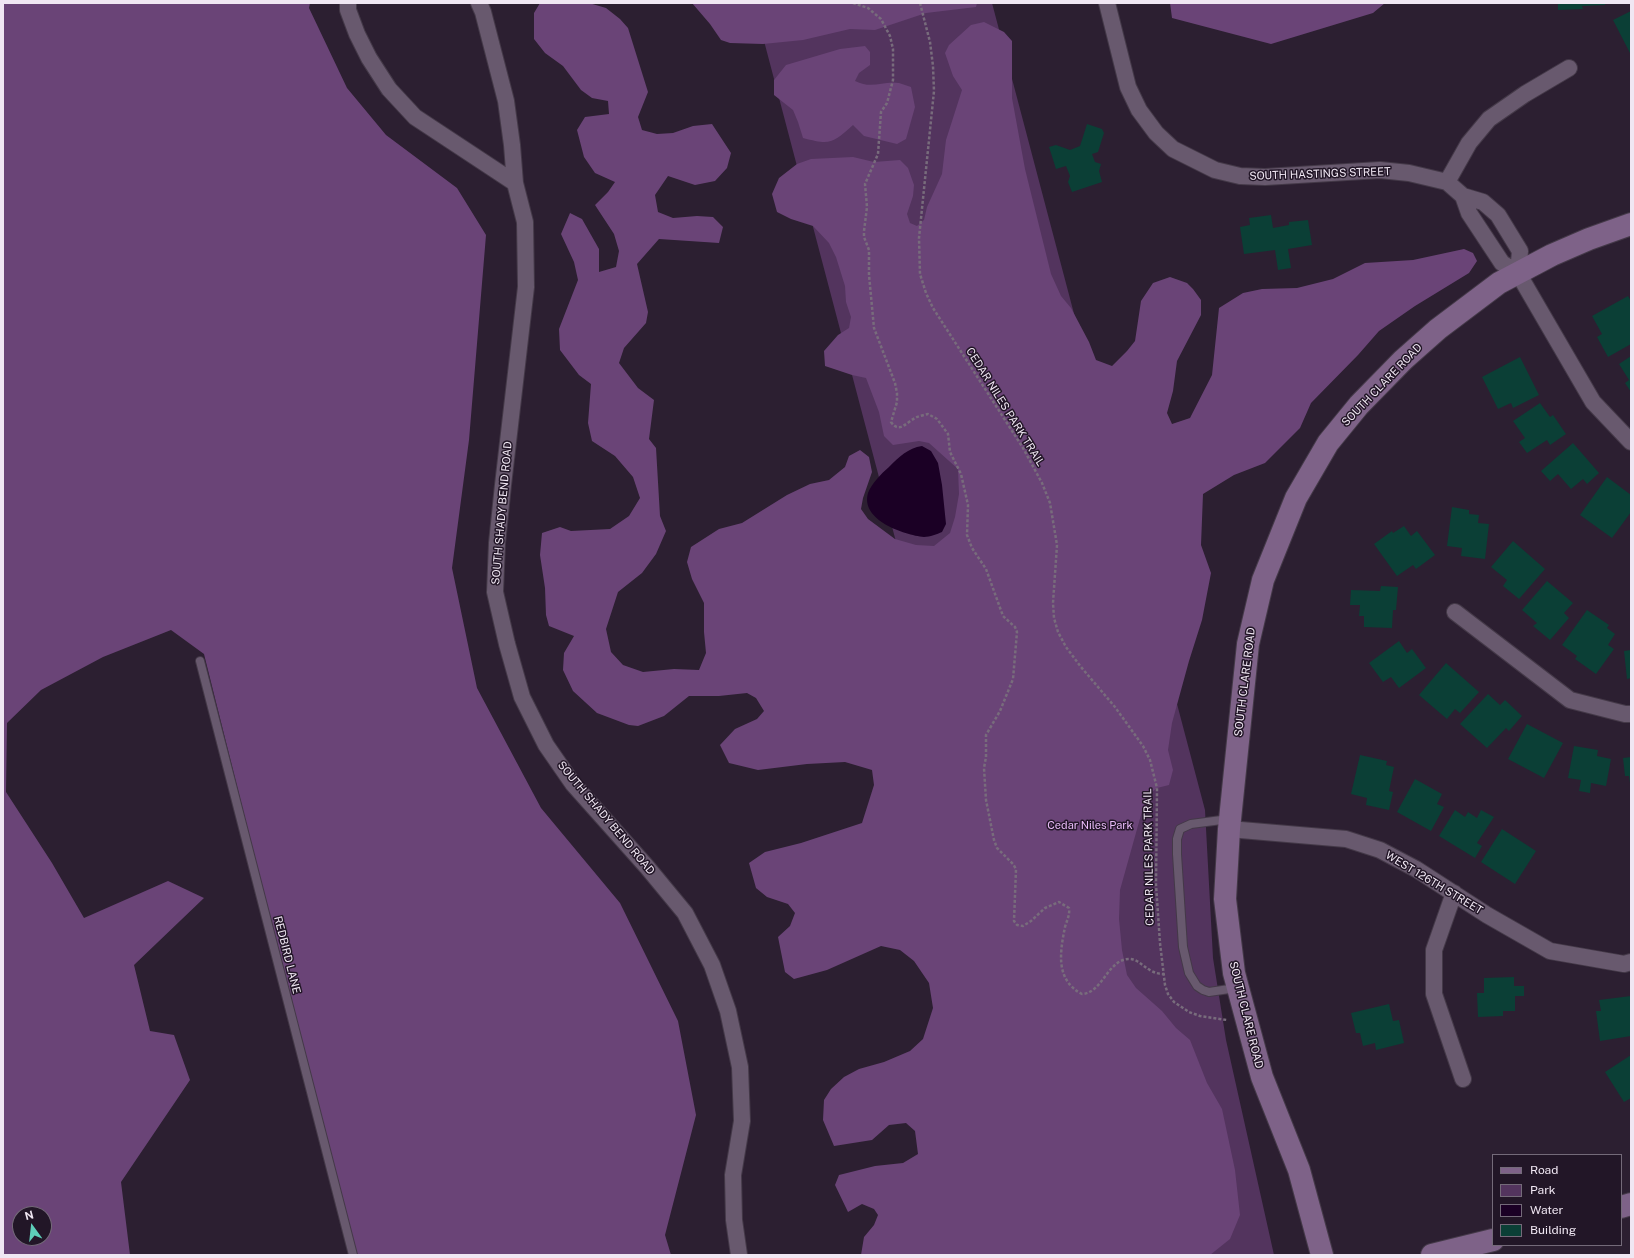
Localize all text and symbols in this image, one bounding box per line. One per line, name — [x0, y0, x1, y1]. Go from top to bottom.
street label: SOUTH HASTINGS STREET — [1249, 165, 1391, 183]
street label: SOUTH CLARE ROAD — [1339, 341, 1425, 429]
street label: CEDAR NILES PARK TRAIL — [963, 345, 1047, 469]
street label: SOUTH SHADY BEND ROAD — [489, 441, 515, 585]
street label: SOUTH CLARE ROAD — [1232, 627, 1258, 737]
street label: SOUTH SHADY BEND ROAD — [555, 759, 657, 877]
street label: CEDAR NILES PARK TRAIL — [1141, 788, 1157, 926]
park label: Cedar Niles Park — [1047, 819, 1133, 833]
street label: WEST 126TH STREET — [1383, 849, 1485, 917]
street label: REDBIRD LANE — [271, 915, 303, 995]
street label: SOUTH CLARE ROAD — [1226, 960, 1266, 1070]
legend — [1492, 1154, 1622, 1246]
text: Road — [1530, 1163, 1558, 1177]
text: Park — [1530, 1183, 1556, 1197]
text: Water — [1530, 1203, 1563, 1217]
north arrow — [12, 1206, 52, 1246]
text: N — [23, 1208, 35, 1222]
text: Building — [1530, 1223, 1576, 1237]

